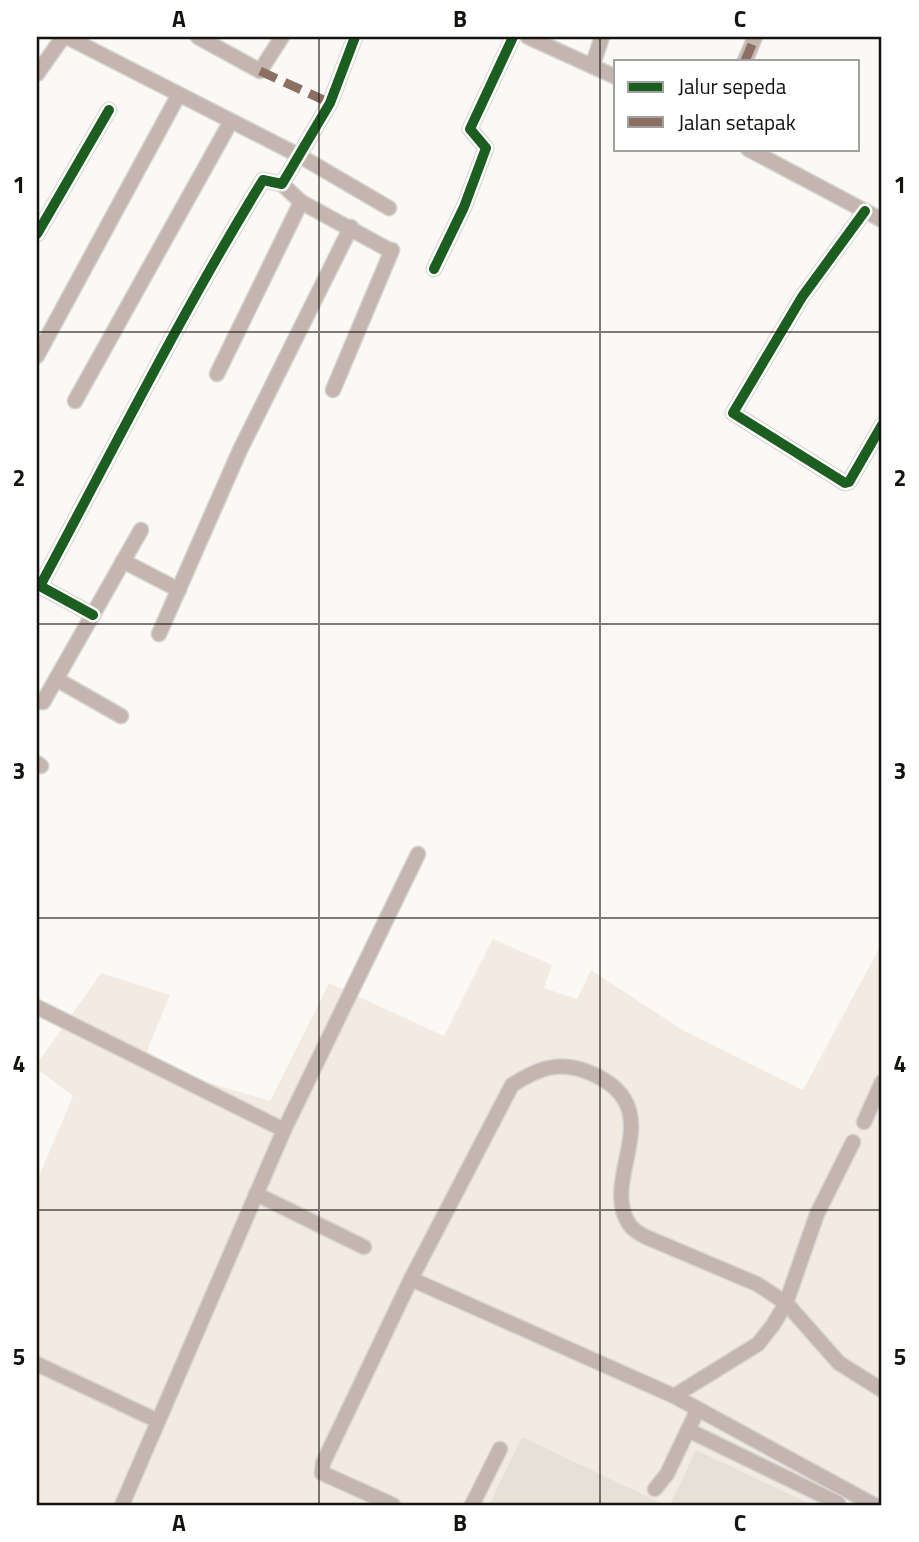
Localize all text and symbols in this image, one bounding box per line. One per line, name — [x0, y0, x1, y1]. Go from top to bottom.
text: A — [172, 1, 186, 36]
text: B — [453, 1, 467, 36]
text: C — [734, 1, 746, 36]
legend — [614, 60, 860, 150]
text: Jalur sepeda — [678, 70, 787, 102]
text: Jalan setapak — [678, 106, 796, 138]
text: 1 — [13, 167, 25, 202]
text: 1 — [894, 167, 906, 202]
text: 2 — [13, 460, 25, 495]
text: 2 — [894, 460, 906, 495]
text: 3 — [13, 753, 25, 788]
text: 3 — [894, 753, 906, 788]
text: 4 — [13, 1046, 25, 1081]
text: 4 — [894, 1046, 906, 1081]
text: 5 — [13, 1339, 25, 1374]
text: 5 — [894, 1339, 906, 1374]
text: A — [172, 1505, 186, 1540]
text: B — [453, 1505, 467, 1540]
text: C — [734, 1505, 746, 1540]

